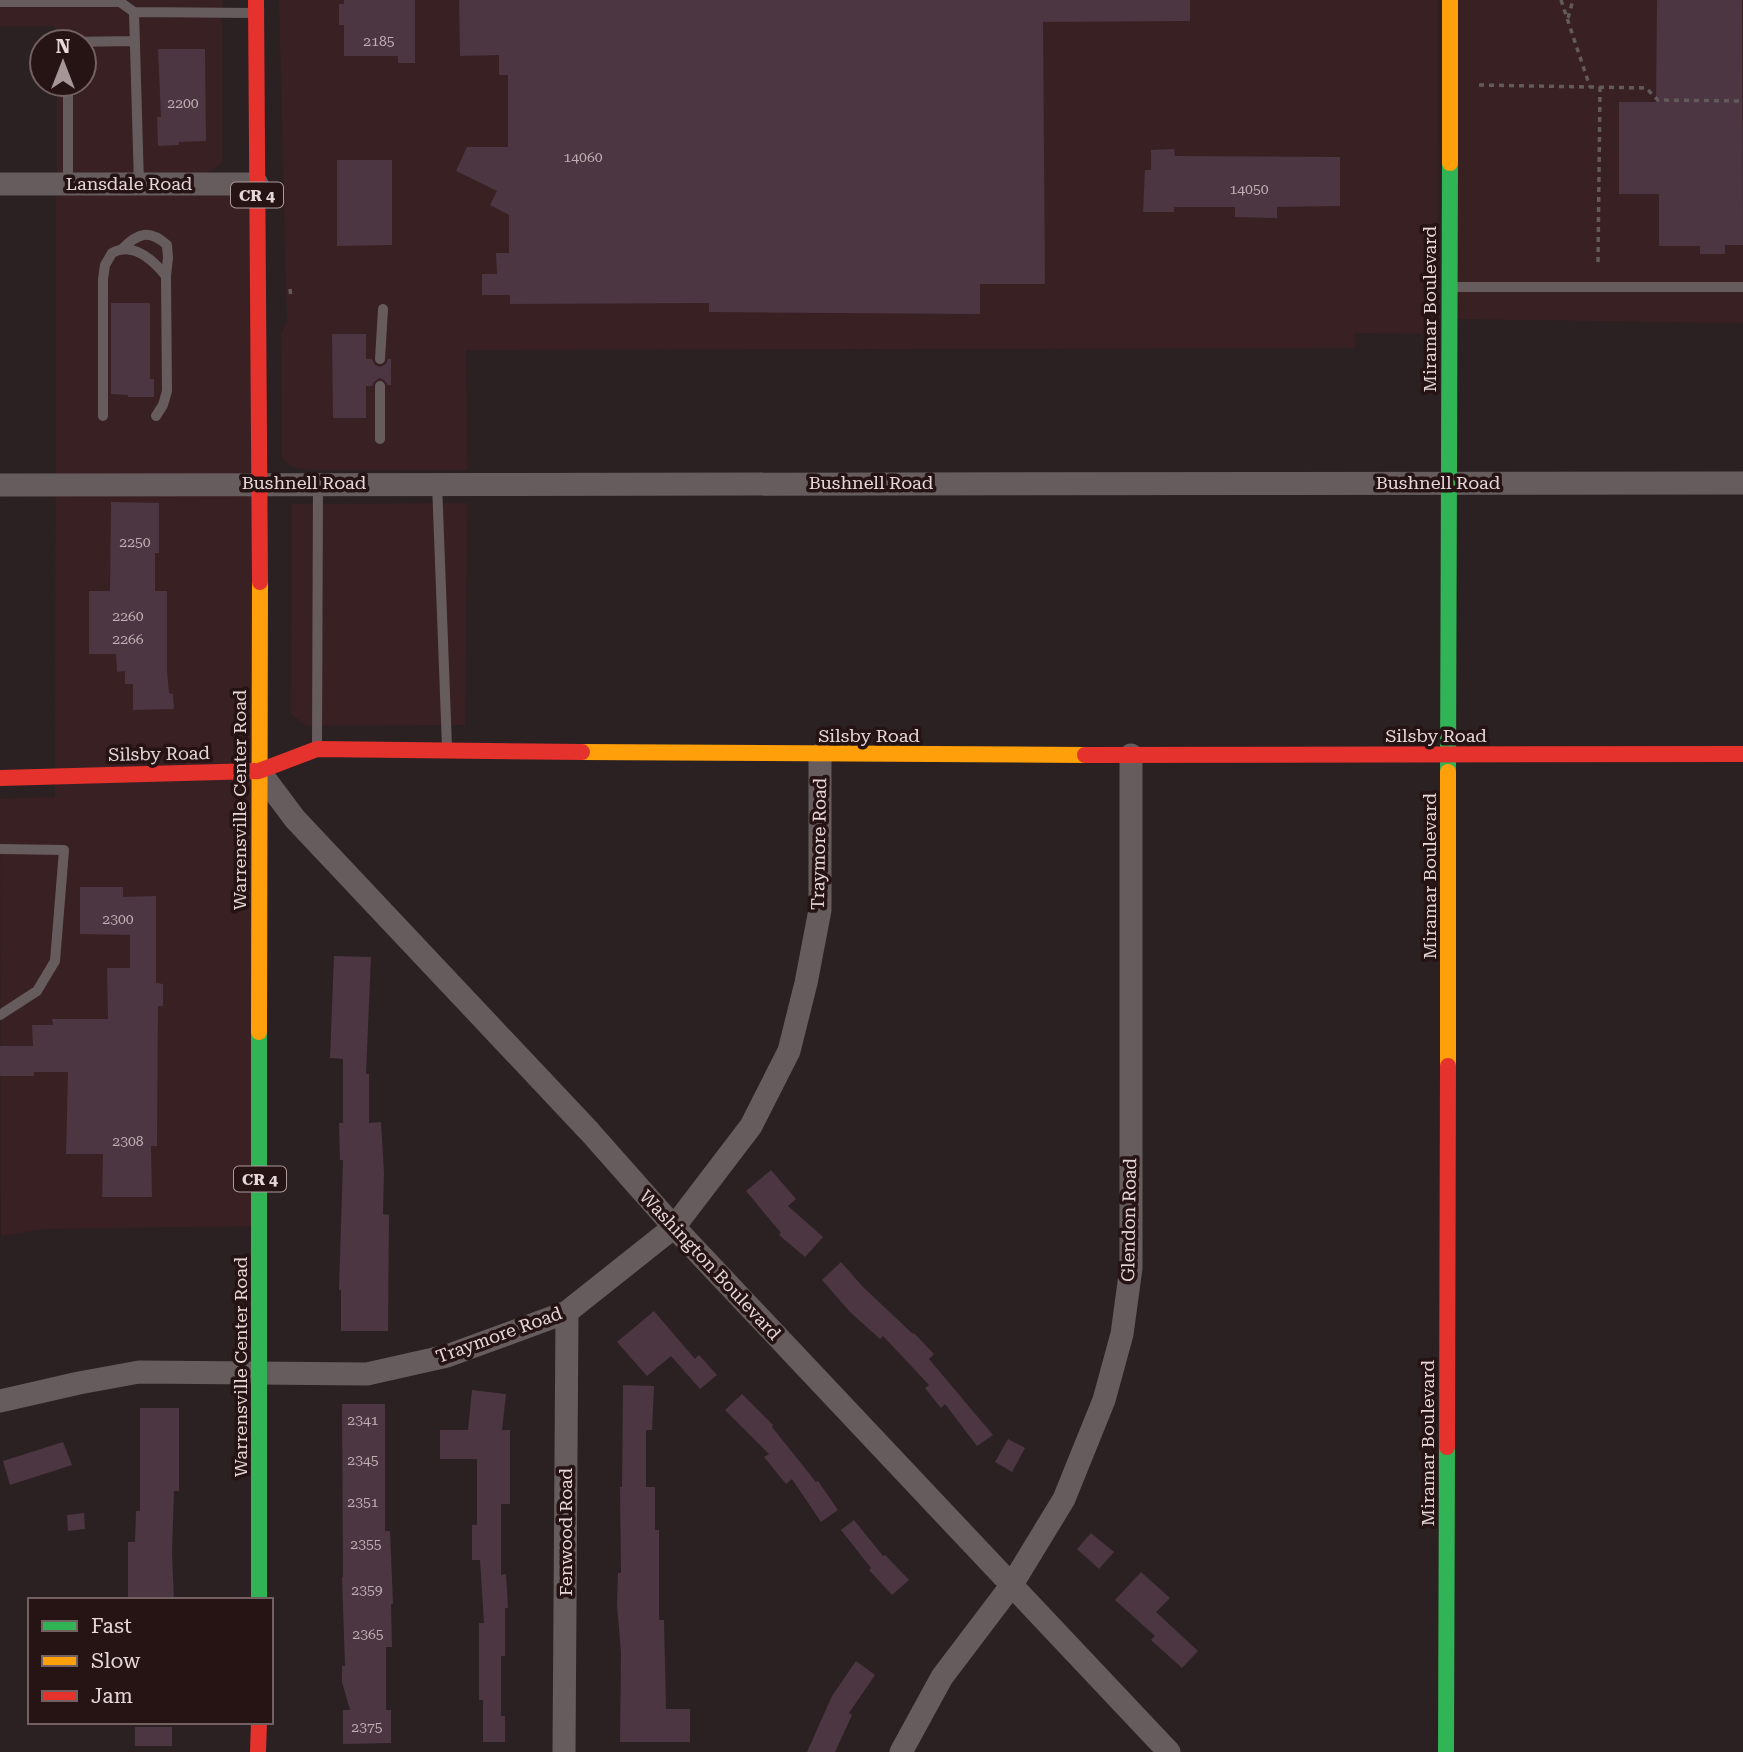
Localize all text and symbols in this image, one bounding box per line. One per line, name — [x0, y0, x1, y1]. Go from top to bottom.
north arrow — [28, 28, 98, 98]
house number: 2185 — [363, 33, 395, 49]
text: N — [56, 35, 71, 58]
house number: 2200 — [167, 95, 199, 111]
house number: 14060 — [563, 149, 603, 165]
street label: Lansdale Road — [66, 173, 193, 194]
house number: 14050 — [1229, 181, 1269, 197]
road number: CR 4 — [231, 182, 283, 208]
street label: Miramar Boulevard — [1419, 225, 1440, 392]
street label: Bushnell Road — [242, 472, 367, 493]
street label: Bushnell Road — [809, 472, 934, 493]
street label: Bushnell Road — [1376, 472, 1501, 493]
house number: 2250 — [119, 534, 151, 550]
house number: 2260 — [112, 608, 144, 624]
house number: 2266 — [112, 631, 144, 647]
street label: Warrensville Center Road — [229, 689, 250, 910]
street label: Silsby Road — [818, 725, 920, 746]
street label: Silsby Road — [1385, 725, 1487, 746]
street label: Silsby Road — [108, 742, 210, 765]
street label: Traymore Road — [807, 777, 830, 910]
street label: Miramar Boulevard — [1419, 792, 1440, 959]
house number: 2300 — [102, 911, 134, 927]
house number: 2308 — [112, 1133, 144, 1149]
street label: Glendon Road — [1117, 1157, 1140, 1282]
road number: CR 4 — [234, 1166, 286, 1191]
street label: Washington Boulevard — [635, 1185, 786, 1344]
street label: Warrensville Center Road — [230, 1256, 251, 1477]
street label: Traymore Road — [433, 1302, 565, 1367]
street label: Miramar Boulevard — [1417, 1359, 1438, 1526]
house number: 2341 — [347, 1412, 379, 1428]
house number: 2345 — [347, 1452, 379, 1468]
street label: Fenwood Road — [555, 1467, 576, 1596]
house number: 2351 — [347, 1494, 379, 1510]
house number: 2355 — [350, 1536, 382, 1552]
house number: 2359 — [351, 1582, 383, 1598]
legend — [28, 1598, 273, 1724]
text: Fast — [91, 1614, 132, 1638]
house number: 2365 — [352, 1626, 384, 1642]
text: Slow — [91, 1649, 141, 1673]
text: Jam — [91, 1684, 133, 1708]
house number: 2375 — [351, 1719, 383, 1735]

